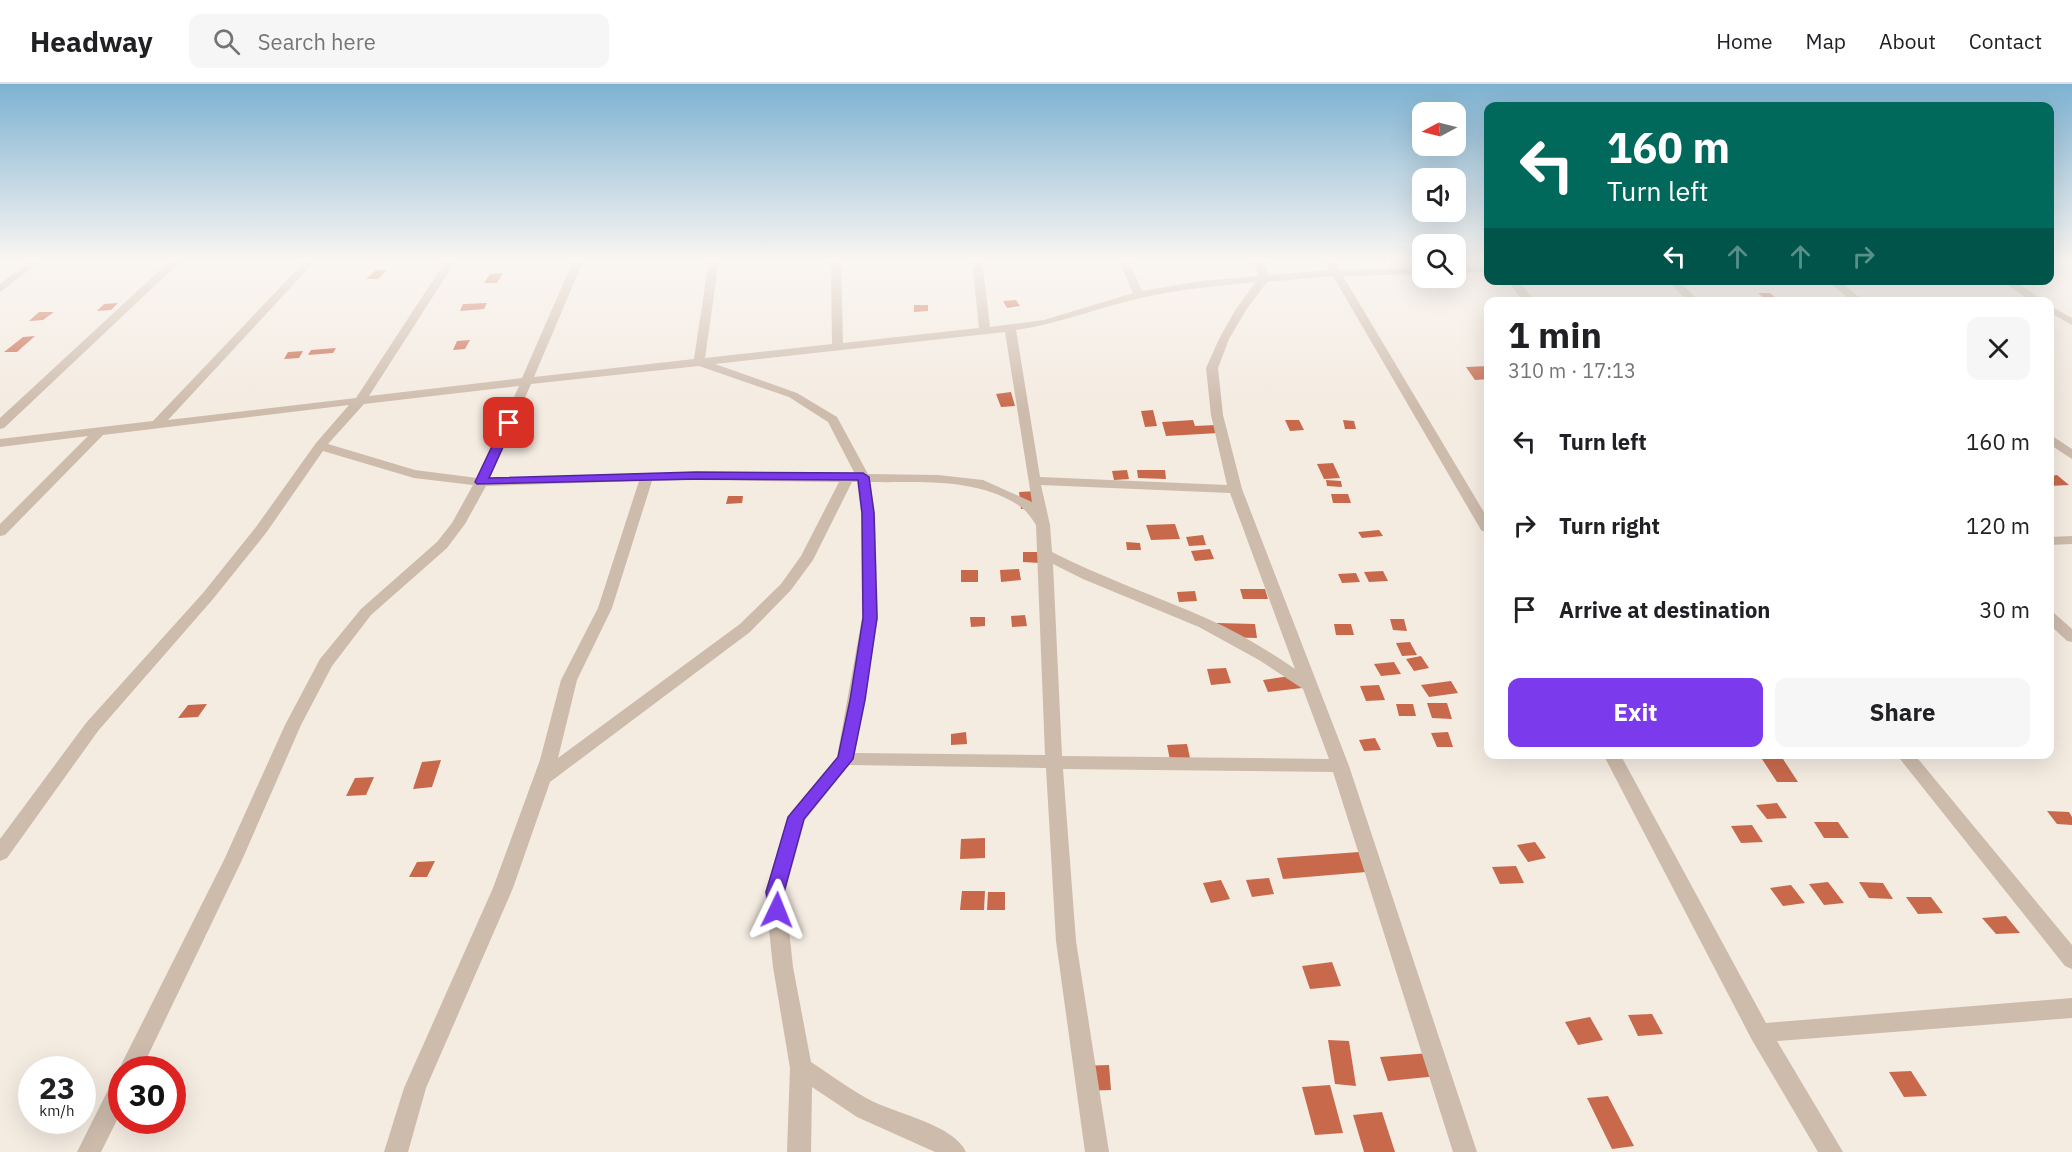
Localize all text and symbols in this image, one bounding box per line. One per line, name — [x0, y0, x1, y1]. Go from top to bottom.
search box — [189, 14, 609, 68]
text: Headway — [30, 23, 153, 60]
icon: search — [210, 25, 243, 58]
text: Search here — [258, 27, 376, 56]
text: Home — [1716, 27, 1773, 55]
text: Map — [1806, 27, 1846, 55]
text: About — [1879, 27, 1936, 55]
text: Contact — [1969, 27, 2042, 55]
north arrow — [1412, 102, 1466, 156]
map controls — [1412, 102, 1466, 288]
text: 160 m — [1607, 120, 1730, 175]
icon: left — [1508, 126, 1586, 204]
button: sound — [1412, 168, 1466, 222]
text: Turn left — [1607, 173, 1708, 208]
button: search — [1412, 234, 1466, 288]
icon: left — [1658, 240, 1691, 273]
icon: ahead — [1721, 240, 1754, 273]
icon: ahead — [1784, 240, 1817, 273]
icon: right — [1847, 240, 1880, 273]
text: 1 min — [1508, 311, 1602, 358]
button: close — [1967, 317, 2030, 380]
text: 310 m · 17:13 — [1508, 357, 1636, 384]
pin — [483, 397, 534, 448]
icon: arrive — [492, 406, 525, 439]
icon: left — [1508, 425, 1541, 458]
text: Turn left — [1559, 427, 1647, 456]
text: 160 m — [1966, 427, 2030, 456]
icon: right — [1508, 509, 1541, 542]
text: Turn right — [1559, 511, 1660, 540]
text: 120 m — [1966, 511, 2030, 540]
icon: arrive — [1508, 593, 1541, 626]
text: Arrive at destination — [1559, 595, 1770, 624]
text: 30 m — [1979, 595, 2030, 624]
button: Exit — [1508, 678, 1763, 747]
button: Share — [1775, 678, 2030, 747]
position arrow — [745, 878, 809, 942]
speed limit sign: 30 — [108, 1056, 186, 1134]
text: 23 — [39, 1068, 75, 1107]
text: km/h — [39, 1101, 75, 1120]

